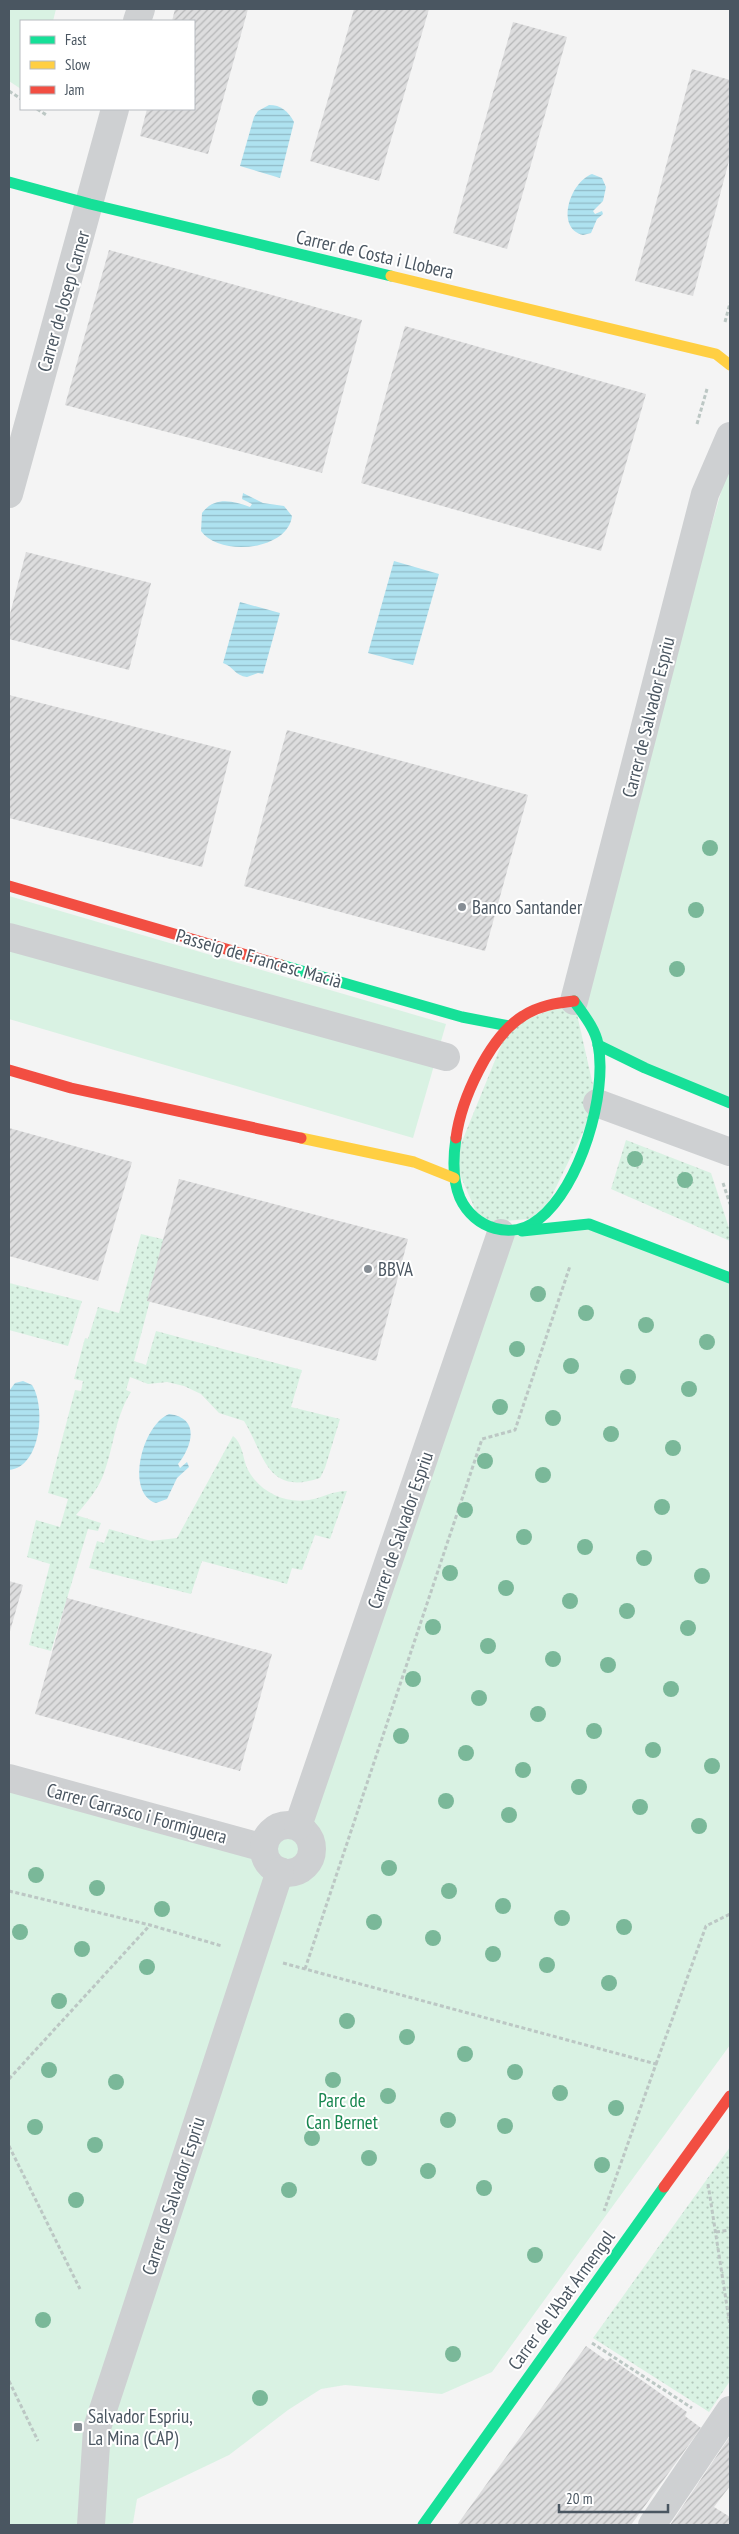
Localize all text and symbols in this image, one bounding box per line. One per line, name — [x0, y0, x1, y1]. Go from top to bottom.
legend — [20, 20, 195, 110]
text: Fast — [65, 30, 86, 49]
text: Slow — [65, 55, 90, 74]
text: Jam — [64, 80, 84, 99]
street label: Carrer de Costa i Llobera — [294, 224, 456, 284]
street label: Carrer de Josep Carner — [31, 227, 95, 374]
street label: Carrer de Salvador Espriu — [616, 634, 680, 800]
place label: Banco Santander — [472, 895, 583, 919]
marker: Banco Santander — [456, 901, 468, 913]
street label: Passeig de Francesc Macià — [173, 923, 345, 993]
place label: BBVA — [378, 1257, 413, 1281]
marker: BBVA — [362, 1263, 374, 1275]
street label: Carrer de Salvador Espriu — [362, 1448, 438, 1612]
street label: Carrer Carrasco i Formiguera — [44, 1777, 230, 1849]
park label: Parc de Can Bernet — [306, 2088, 379, 2134]
street label: Carrer de Salvador Espriu — [136, 2114, 210, 2278]
street label: Carrer de l'Abat Armengol — [502, 2225, 620, 2375]
place label: Salvador Espriu, La Mina (CAP) — [88, 2404, 193, 2450]
marker: Salvador Espriu, La Mina (CAP) — [72, 2421, 84, 2433]
scale bar — [559, 2482, 668, 2514]
text: 20 m — [566, 2489, 592, 2508]

